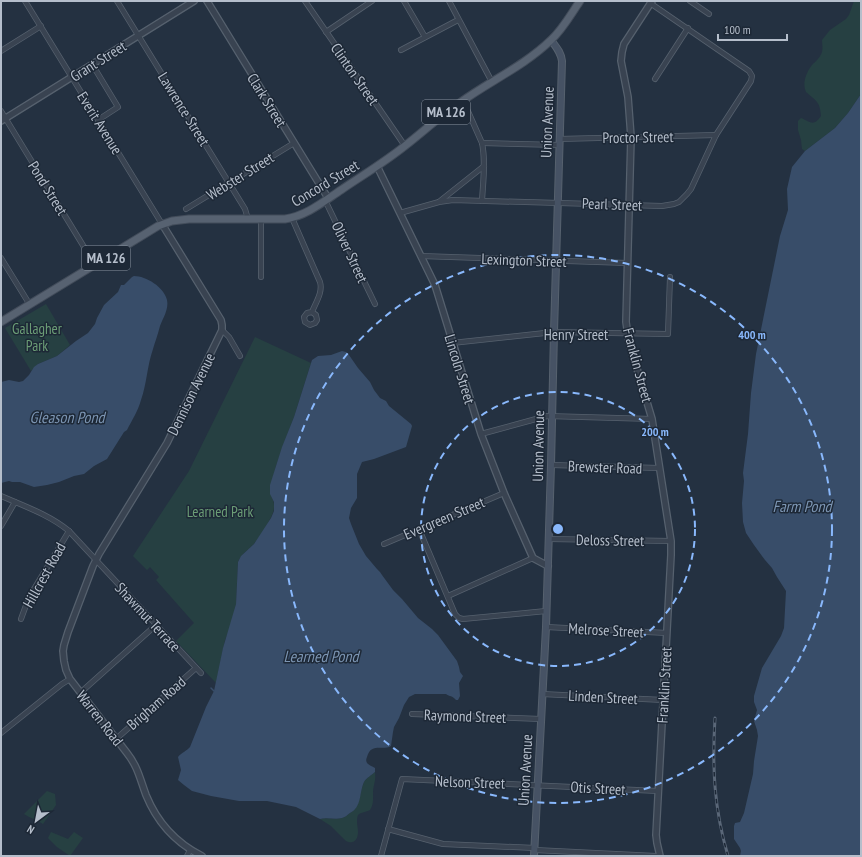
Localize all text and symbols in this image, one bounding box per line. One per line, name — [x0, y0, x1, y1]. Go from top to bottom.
scale bar — [718, 16, 787, 42]
text: 100 m — [724, 22, 751, 37]
street label: Grant Street — [66, 36, 130, 86]
street label: Clinton Street — [327, 39, 383, 109]
street label: Lawrence Street — [154, 69, 214, 149]
street label: Clark Street — [243, 69, 291, 131]
street label: Union Avenue — [536, 86, 558, 158]
street label: Everit Avenue — [73, 88, 127, 158]
road number: MA 126 — [422, 100, 470, 124]
street label: Proctor Street — [602, 127, 674, 147]
street label: Webster Street — [203, 148, 277, 204]
street label: Concord Street — [288, 155, 362, 211]
street label: Pond Street — [24, 157, 72, 219]
street label: Pearl Street — [581, 193, 643, 215]
street label: Oliver Street — [328, 218, 372, 286]
road number: MA 126 — [82, 246, 130, 270]
street label: Lexington Street — [481, 249, 567, 271]
park label: Gallagher Park — [12, 319, 63, 355]
street label: Henry Street — [544, 325, 608, 344]
street label: Franklin Street — [619, 326, 657, 404]
text: 400 m — [738, 327, 766, 342]
street label: Lincoln Street — [440, 332, 480, 406]
street label: Dennison Avenue — [163, 350, 219, 438]
water label: Gleason Pond — [30, 407, 107, 427]
street label: Union Avenue — [528, 410, 548, 482]
text: 200 m — [641, 424, 669, 439]
street label: Brewster Road — [568, 456, 642, 478]
street label: Evergreen Street — [401, 492, 487, 544]
water label: Farm Pond — [773, 496, 833, 516]
park label: Learned Park — [187, 502, 253, 521]
centre of rings — [551, 522, 565, 536]
street label: Deloss Street — [576, 530, 644, 550]
street label: Hillcrest Road — [18, 539, 70, 611]
street label: Shawmut Terrace — [111, 578, 185, 656]
street label: Melrose Street — [568, 619, 644, 641]
water label: Learned Pond — [284, 646, 361, 666]
street label: Franklin Street — [653, 646, 675, 724]
street label: Brigham Road — [123, 672, 189, 734]
street label: Warren Road — [72, 686, 128, 750]
street label: Linden Street — [568, 686, 638, 708]
street label: Raymond Street — [423, 705, 507, 727]
street label: Union Avenue — [514, 734, 536, 806]
street label: Nelson Street — [435, 771, 505, 793]
street label: Otis Street — [570, 777, 626, 799]
north arrow — [16, 801, 56, 841]
text: N — [24, 822, 37, 837]

